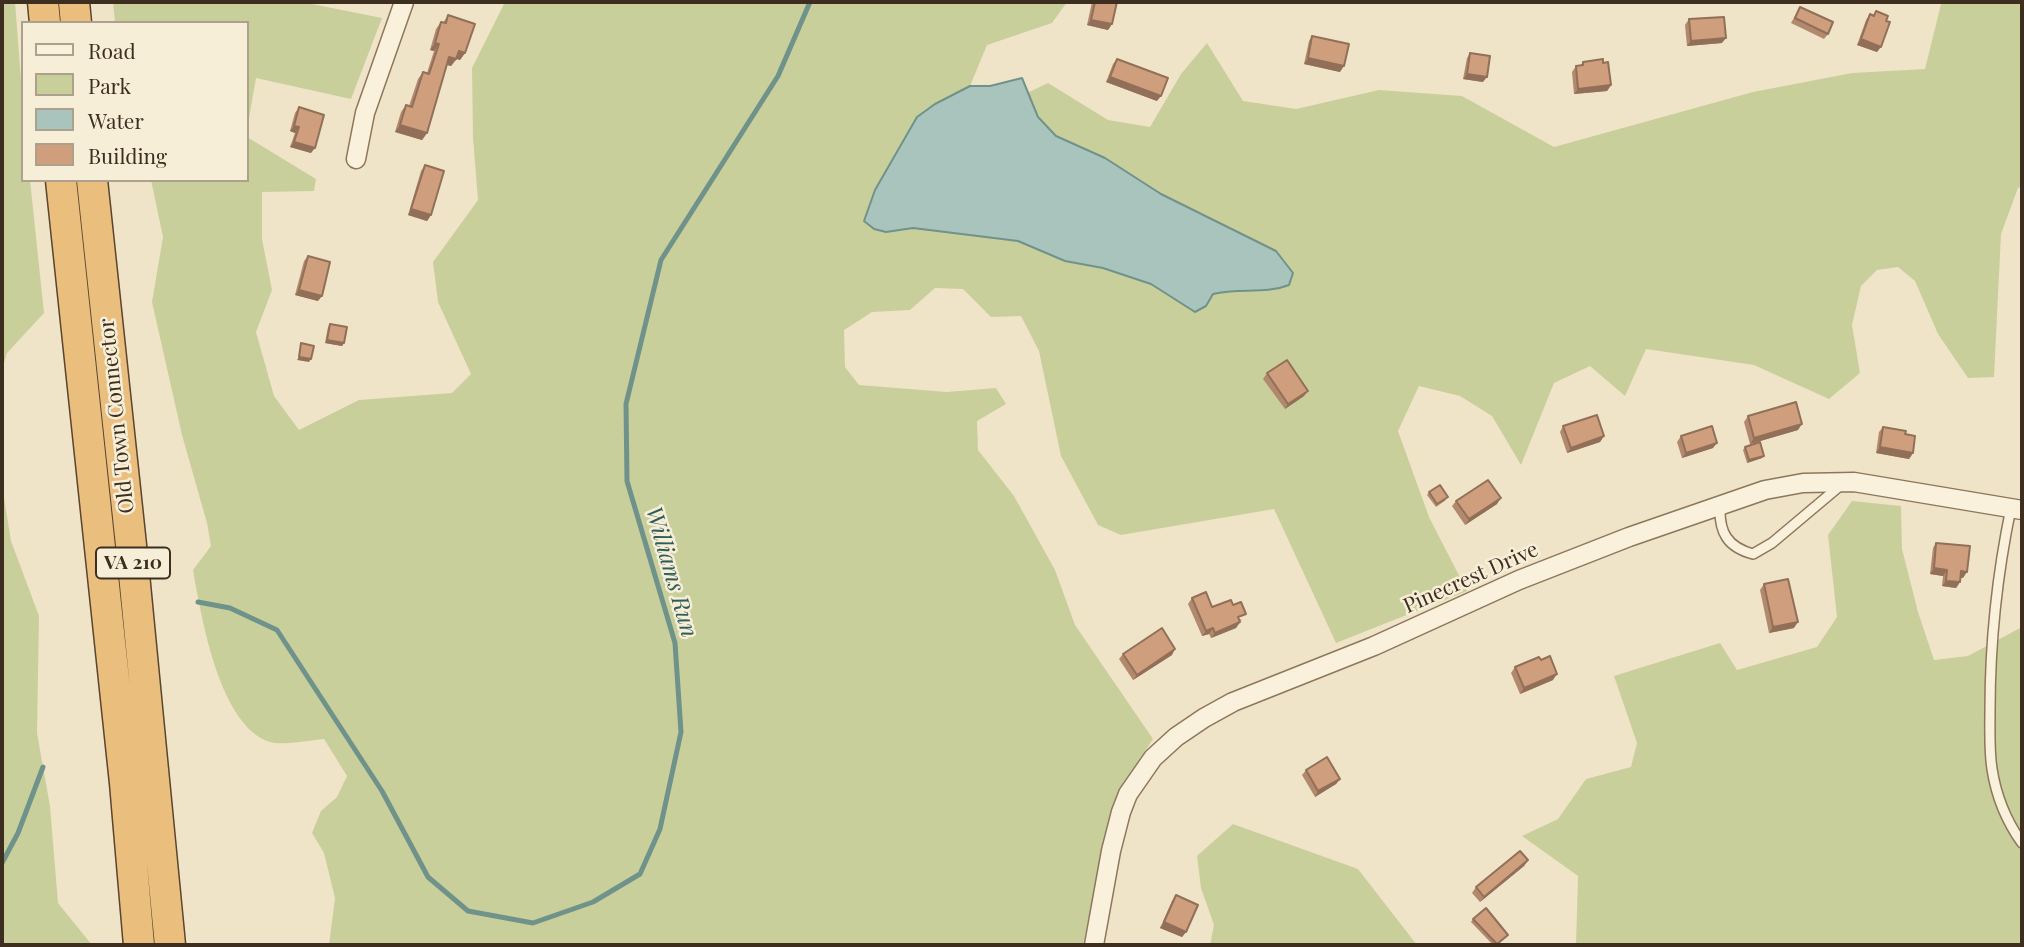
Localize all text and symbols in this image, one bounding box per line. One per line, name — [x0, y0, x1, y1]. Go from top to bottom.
legend — [21, 21, 248, 182]
text: Road — [88, 36, 136, 64]
text: Park — [88, 71, 131, 99]
text: Water — [88, 106, 144, 134]
text: Building — [88, 141, 167, 169]
street label: Old Town Connector — [94, 317, 140, 515]
water label: Williams Run — [639, 503, 703, 641]
street label: Pinecrest Drive — [1400, 537, 1542, 619]
road number: VA 210 — [96, 548, 170, 578]

